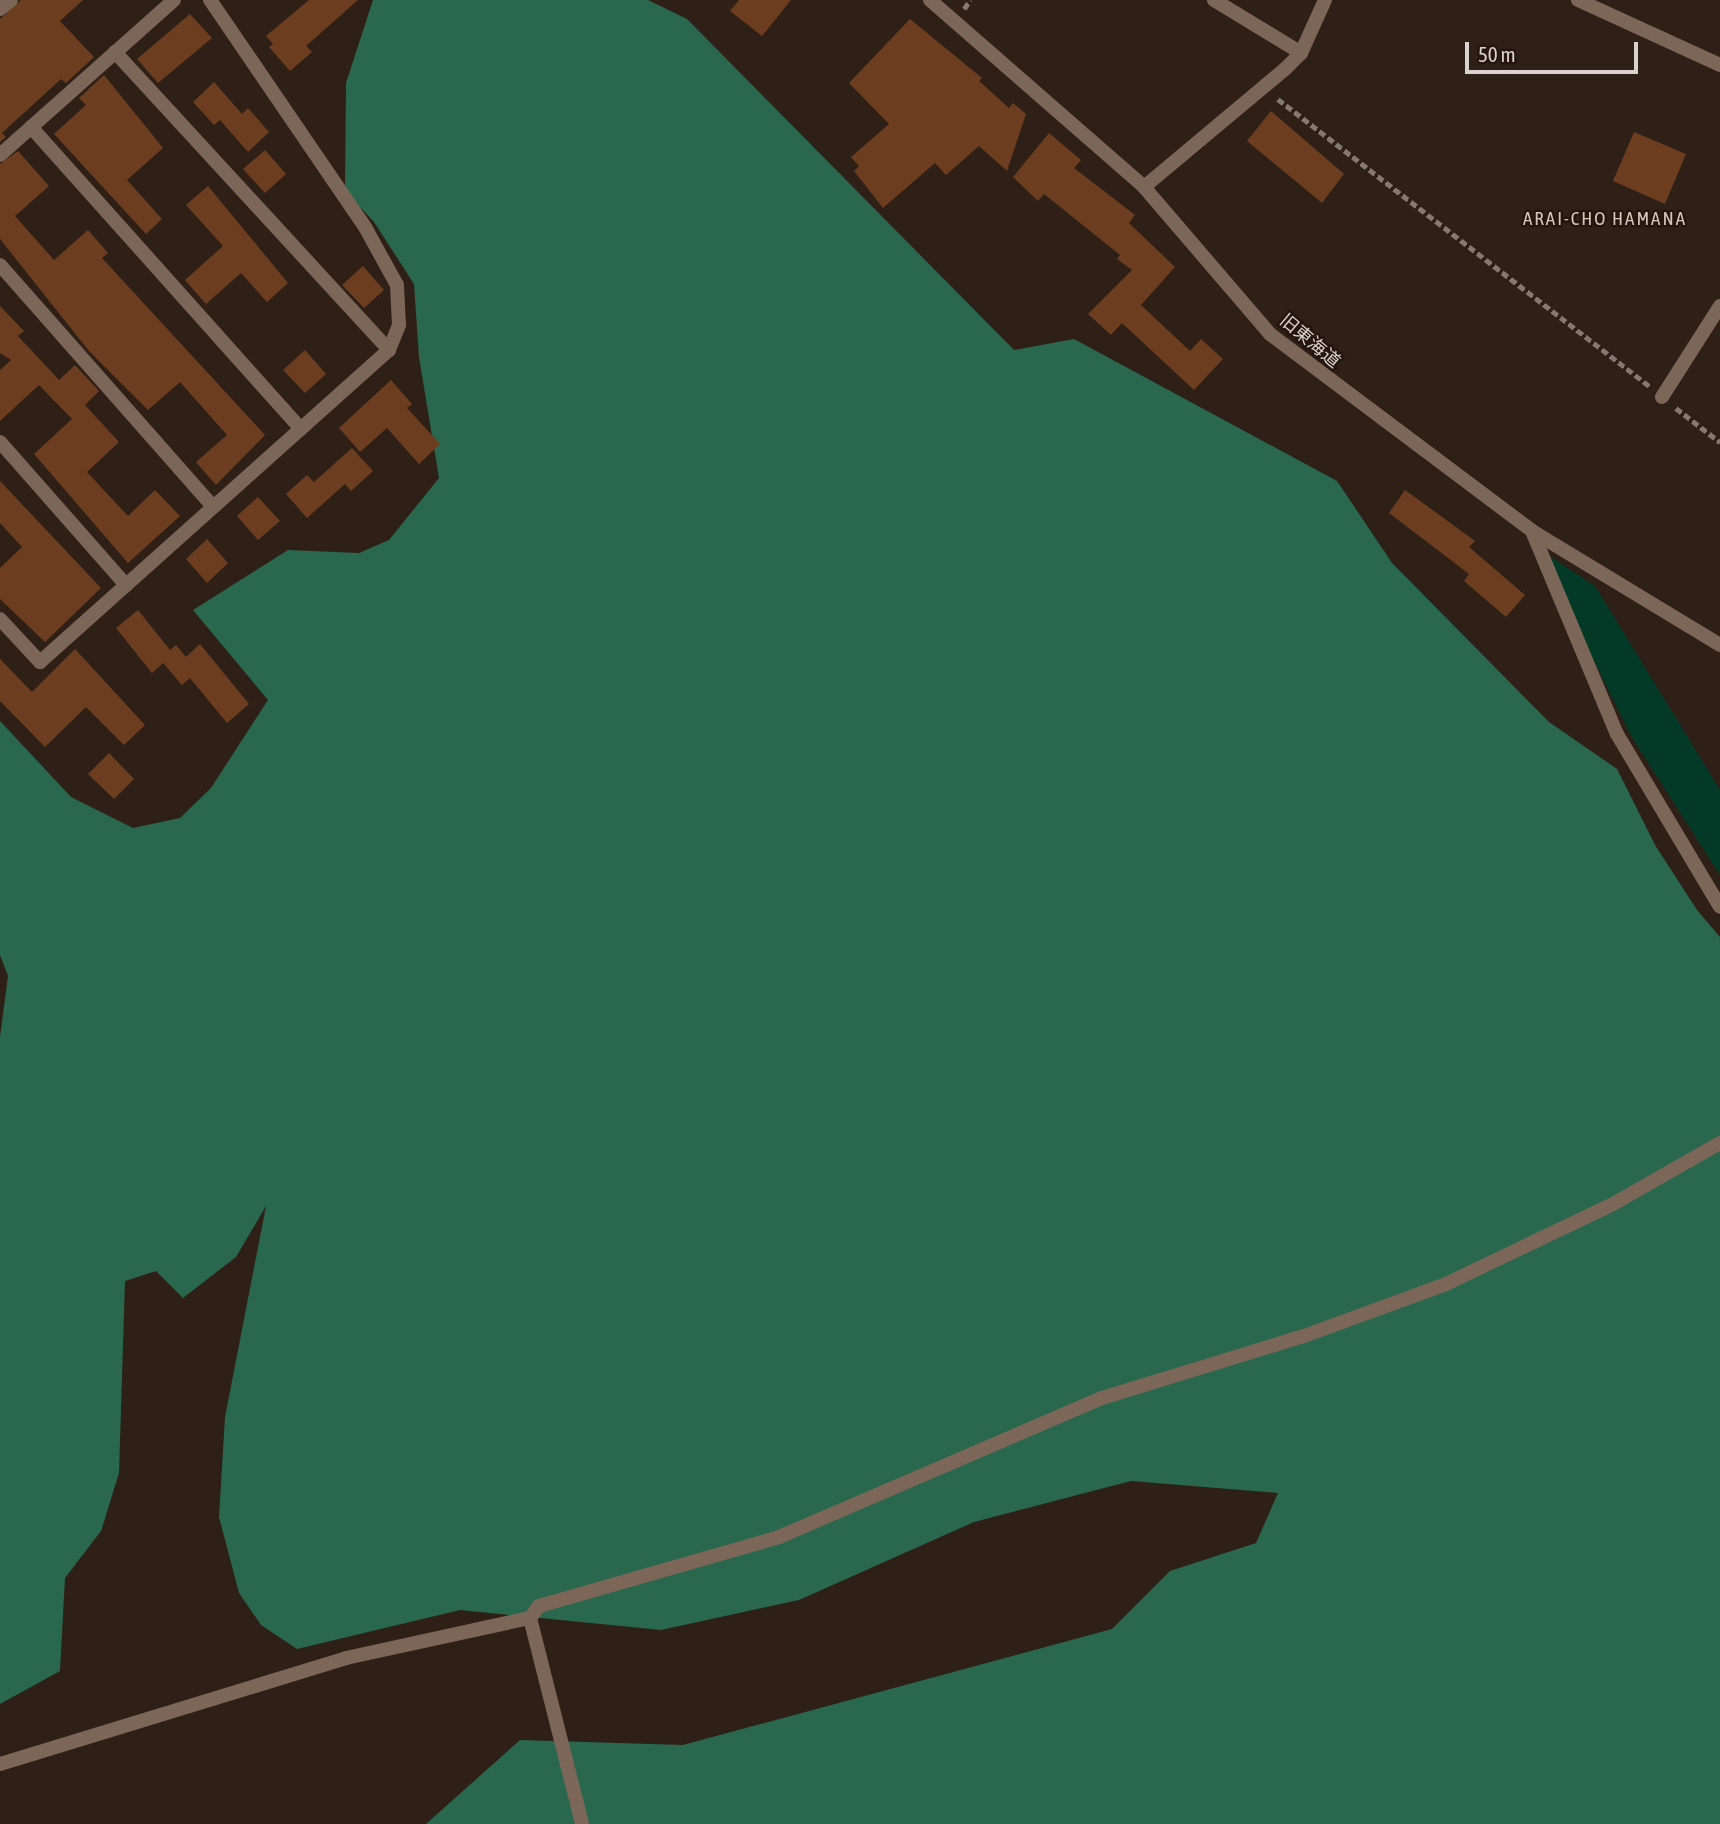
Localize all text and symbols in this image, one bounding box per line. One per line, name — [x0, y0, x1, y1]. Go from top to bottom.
scale bar — [1468, 28, 1641, 72]
text: 50 m — [1478, 42, 1516, 66]
district label: ARAI-CHO HAMANA — [1525, 208, 1685, 230]
street label: 旧東海道 — [1275, 310, 1345, 372]

